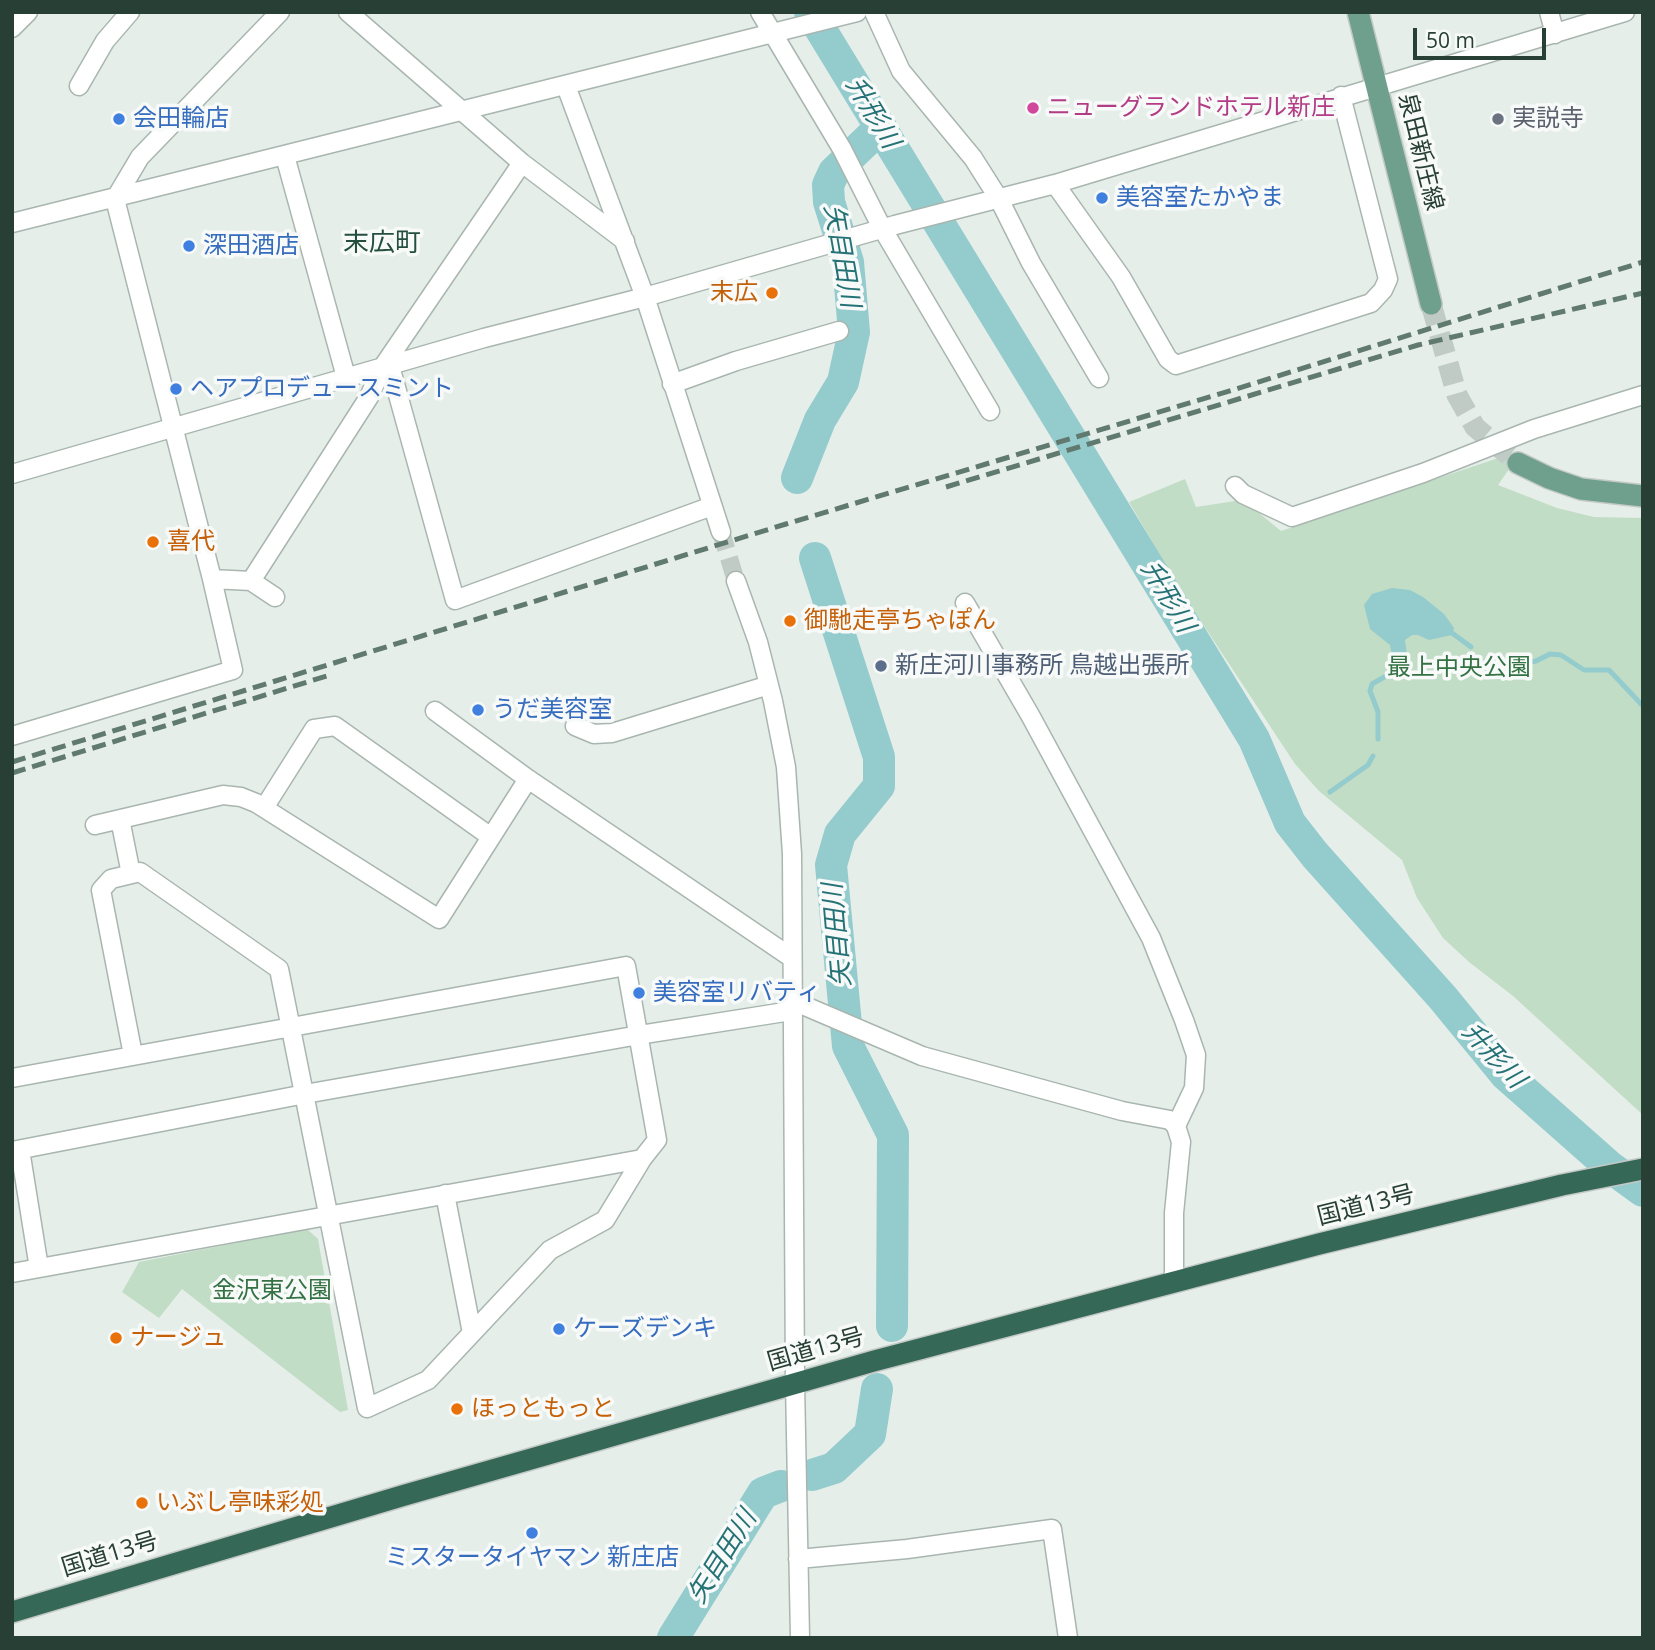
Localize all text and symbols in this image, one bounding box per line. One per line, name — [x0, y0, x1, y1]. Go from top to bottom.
scale bar — [1417, 14, 1550, 58]
text: 50 m — [1426, 26, 1475, 54]
water label: 升形川 — [839, 72, 905, 154]
street label: 泉田新庄線 — [1392, 90, 1448, 214]
place label: ニューグランドホテル新庄 — [1047, 94, 1335, 122]
marker: ニューグランドホテル新庄 — [1025, 100, 1041, 116]
place label: 会田輪店 — [133, 105, 229, 133]
place label: 実説寺 — [1512, 105, 1584, 133]
marker: 会田輪店 — [111, 111, 127, 127]
marker: 実説寺 — [1490, 111, 1506, 127]
place label: 美容室たかやま — [1116, 184, 1284, 212]
marker: 美容室たかやま — [1094, 190, 1110, 206]
water label: 矢目田川 — [817, 202, 865, 310]
district label: 末広町 — [343, 228, 421, 260]
place label: 深田酒店 — [203, 232, 299, 260]
marker: 深田酒店 — [181, 238, 197, 254]
place label: 末広 — [710, 279, 758, 307]
marker: 末広 — [764, 285, 780, 301]
place label: ヘアプロデュースミント — [190, 375, 454, 403]
marker: ヘアプロデュースミント — [168, 381, 184, 397]
place label: 喜代 — [167, 528, 215, 556]
marker: 喜代 — [145, 534, 161, 550]
water label: 升形川 — [1134, 556, 1200, 638]
place label: 御馳走亭ちゃぽん — [804, 607, 996, 635]
marker: 御馳走亭ちゃぽん — [782, 613, 798, 629]
place label: 新庄河川事務所 鳥越出張所 — [895, 652, 1189, 680]
park label: 最上中央公園 — [1387, 654, 1531, 682]
marker: 新庄河川事務所 鳥越出張所 — [873, 658, 889, 674]
place label: うだ美容室 — [492, 696, 612, 724]
marker: うだ美容室 — [470, 702, 486, 718]
water label: 矢目田川 — [818, 882, 858, 988]
place label: 美容室リバティ — [653, 979, 821, 1007]
marker: 美容室リバティ — [631, 985, 647, 1001]
water label: 升形川 — [1455, 1017, 1531, 1095]
street label: 国道13号 — [1314, 1180, 1418, 1232]
park label: 金沢東公園 — [212, 1277, 332, 1305]
place label: ケーズデンキ — [573, 1315, 717, 1343]
marker: ケーズデンキ — [551, 1321, 567, 1337]
street label: 国道13号 — [764, 1322, 868, 1378]
place label: ナージュ — [130, 1324, 226, 1352]
marker: ナージュ — [108, 1330, 124, 1346]
place label: ほっともっと — [471, 1395, 615, 1423]
marker: ほっともっと — [449, 1401, 465, 1417]
place label: いぶし亭味彩処 — [156, 1489, 324, 1517]
marker: いぶし亭味彩処 — [134, 1495, 150, 1511]
water label: 矢目田川 — [682, 1505, 764, 1609]
marker: ミスタータイヤマン 新庄店 — [524, 1525, 540, 1541]
street label: 国道13号 — [58, 1527, 162, 1583]
place label: ミスタータイヤマン 新庄店 — [385, 1544, 679, 1572]

